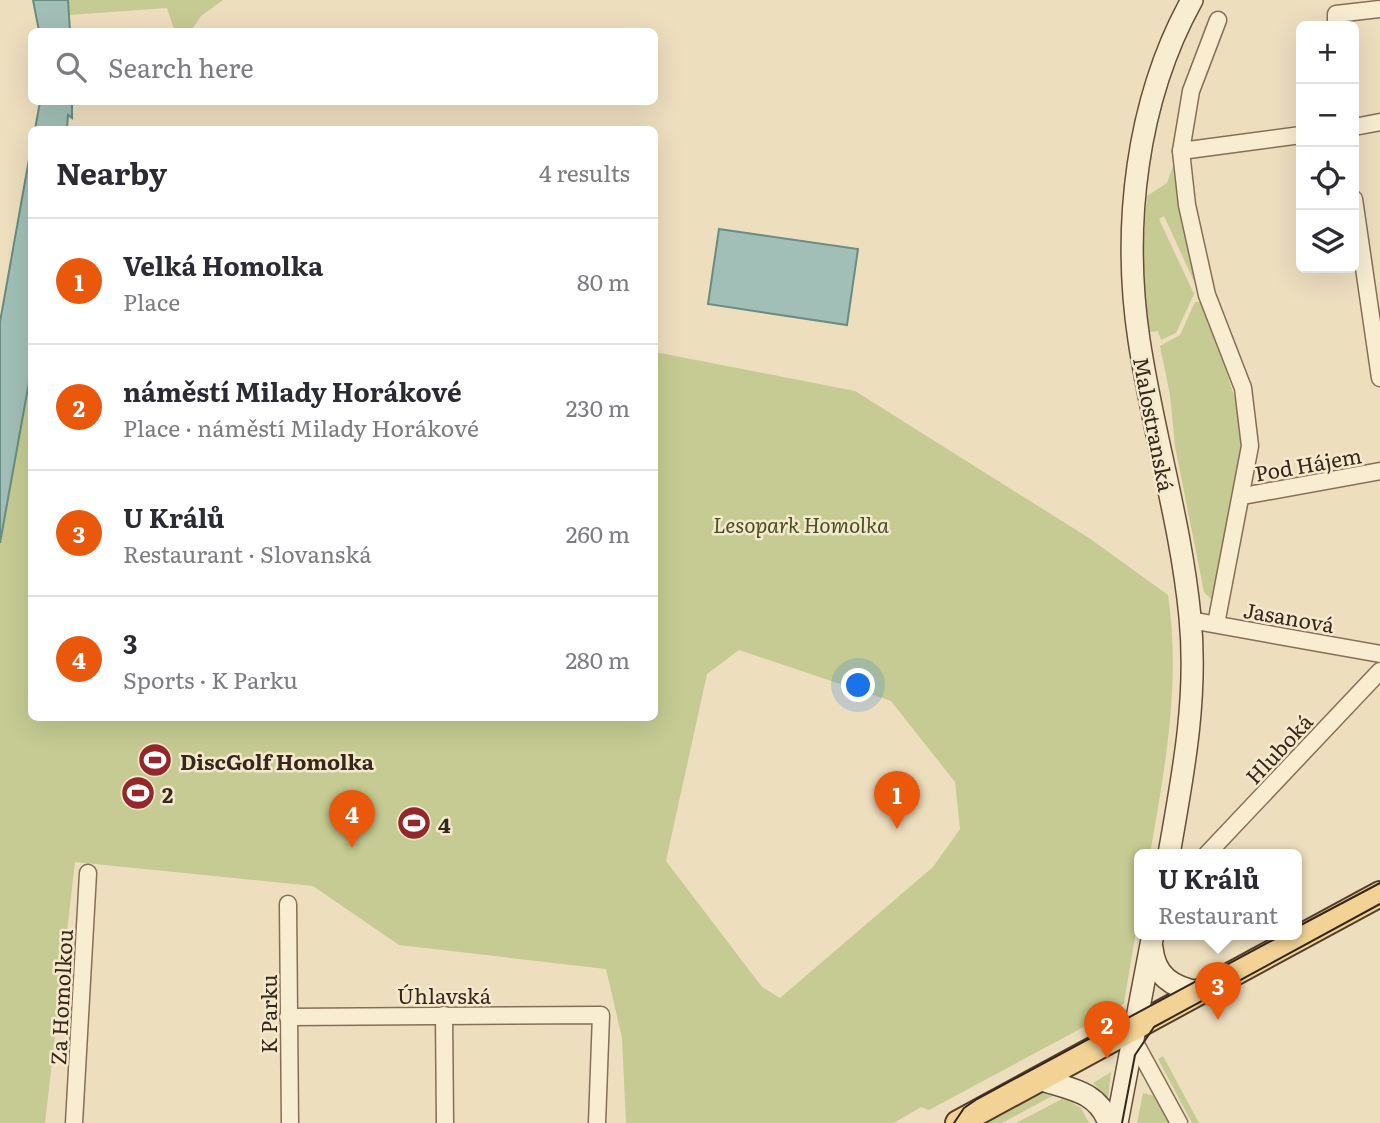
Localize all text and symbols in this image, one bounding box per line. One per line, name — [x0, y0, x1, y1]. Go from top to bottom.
map controls — [1296, 21, 1359, 273]
button: + — [1296, 21, 1359, 84]
search box — [28, 28, 658, 105]
text: Search here — [108, 47, 254, 86]
icon: search — [52, 48, 90, 86]
button: − — [1296, 84, 1359, 147]
button: locate — [1296, 147, 1359, 210]
text: Nearby — [56, 150, 167, 194]
text: 4 results — [539, 155, 630, 189]
button: layers — [1296, 210, 1359, 273]
text: Velká Homolka — [123, 245, 323, 284]
text: 1 — [74, 264, 84, 298]
text: 80 m — [577, 264, 630, 298]
text: Place — [123, 284, 180, 318]
street label: Malostranská — [1127, 354, 1183, 495]
text: náměstí Milady Horákové — [123, 371, 462, 410]
text: 2 — [73, 390, 85, 424]
text: 230 m — [566, 390, 630, 424]
text: Place · náměstí Milady Horákové — [123, 410, 479, 444]
street label: Pod Hájem — [1252, 438, 1364, 488]
text: U Králů — [123, 497, 225, 536]
park label: Lesopark Homolka — [713, 508, 889, 539]
text: 3 — [73, 516, 85, 550]
text: 260 m — [566, 516, 630, 550]
text: Restaurant · Slovanská — [123, 536, 372, 570]
street label: Jasanová — [1241, 593, 1338, 639]
text: 3 — [123, 623, 138, 662]
text: 4 — [72, 642, 86, 676]
text: 280 m — [565, 642, 630, 676]
text: Sports · K Parku — [123, 662, 298, 696]
your location — [841, 668, 875, 702]
street label: Hluboká — [1237, 705, 1319, 790]
sports icon: DiscGolf Homolka — [136, 741, 174, 779]
place label: DiscGolf Homolka — [180, 745, 375, 776]
pin: 1 — [874, 771, 920, 829]
sports icon: 2 — [119, 774, 157, 812]
place label: 2 — [162, 778, 173, 809]
pin: 4 — [329, 790, 375, 848]
sports icon: 4 — [395, 804, 433, 842]
place label: 4 — [438, 808, 451, 839]
popup — [1134, 849, 1302, 940]
text: U Králů — [1158, 858, 1260, 897]
text: Restaurant — [1158, 897, 1278, 931]
street label: Za Homolkou — [41, 928, 79, 1066]
pin: 3 — [1195, 962, 1241, 1020]
street label: K Parku — [252, 974, 283, 1054]
street label: Úhlavská — [397, 979, 492, 1010]
pin: 2 — [1084, 1001, 1130, 1059]

